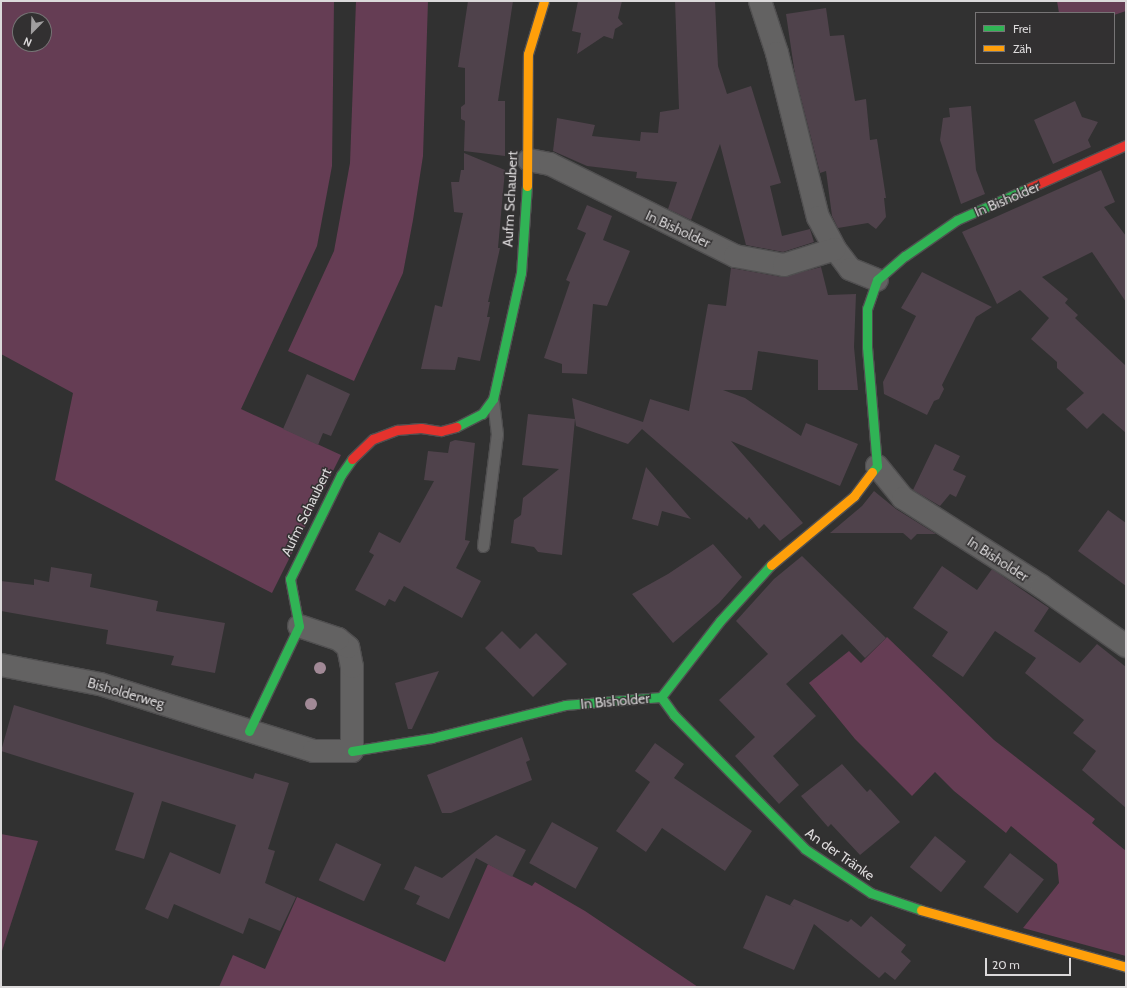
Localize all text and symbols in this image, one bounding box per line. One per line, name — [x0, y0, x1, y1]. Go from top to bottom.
north arrow — [12, 12, 52, 52]
legend — [975, 12, 1115, 64]
text: Frei — [1013, 21, 1031, 36]
text: N — [21, 34, 34, 50]
text: Zäh — [1013, 41, 1032, 56]
street label: Aufm Schaubert — [499, 151, 521, 247]
street label: In Bisholder — [972, 178, 1042, 220]
street label: In Bisholder — [643, 207, 713, 251]
street label: Aufm Schaubert — [277, 465, 335, 559]
street label: In Bisholder — [964, 533, 1032, 585]
street label: Bisholderweg — [86, 674, 166, 712]
street label: In Bisholder — [580, 690, 650, 712]
street label: An der Tränke — [802, 824, 878, 884]
scale bar — [987, 950, 1073, 976]
text: 20 m — [992, 957, 1020, 972]

